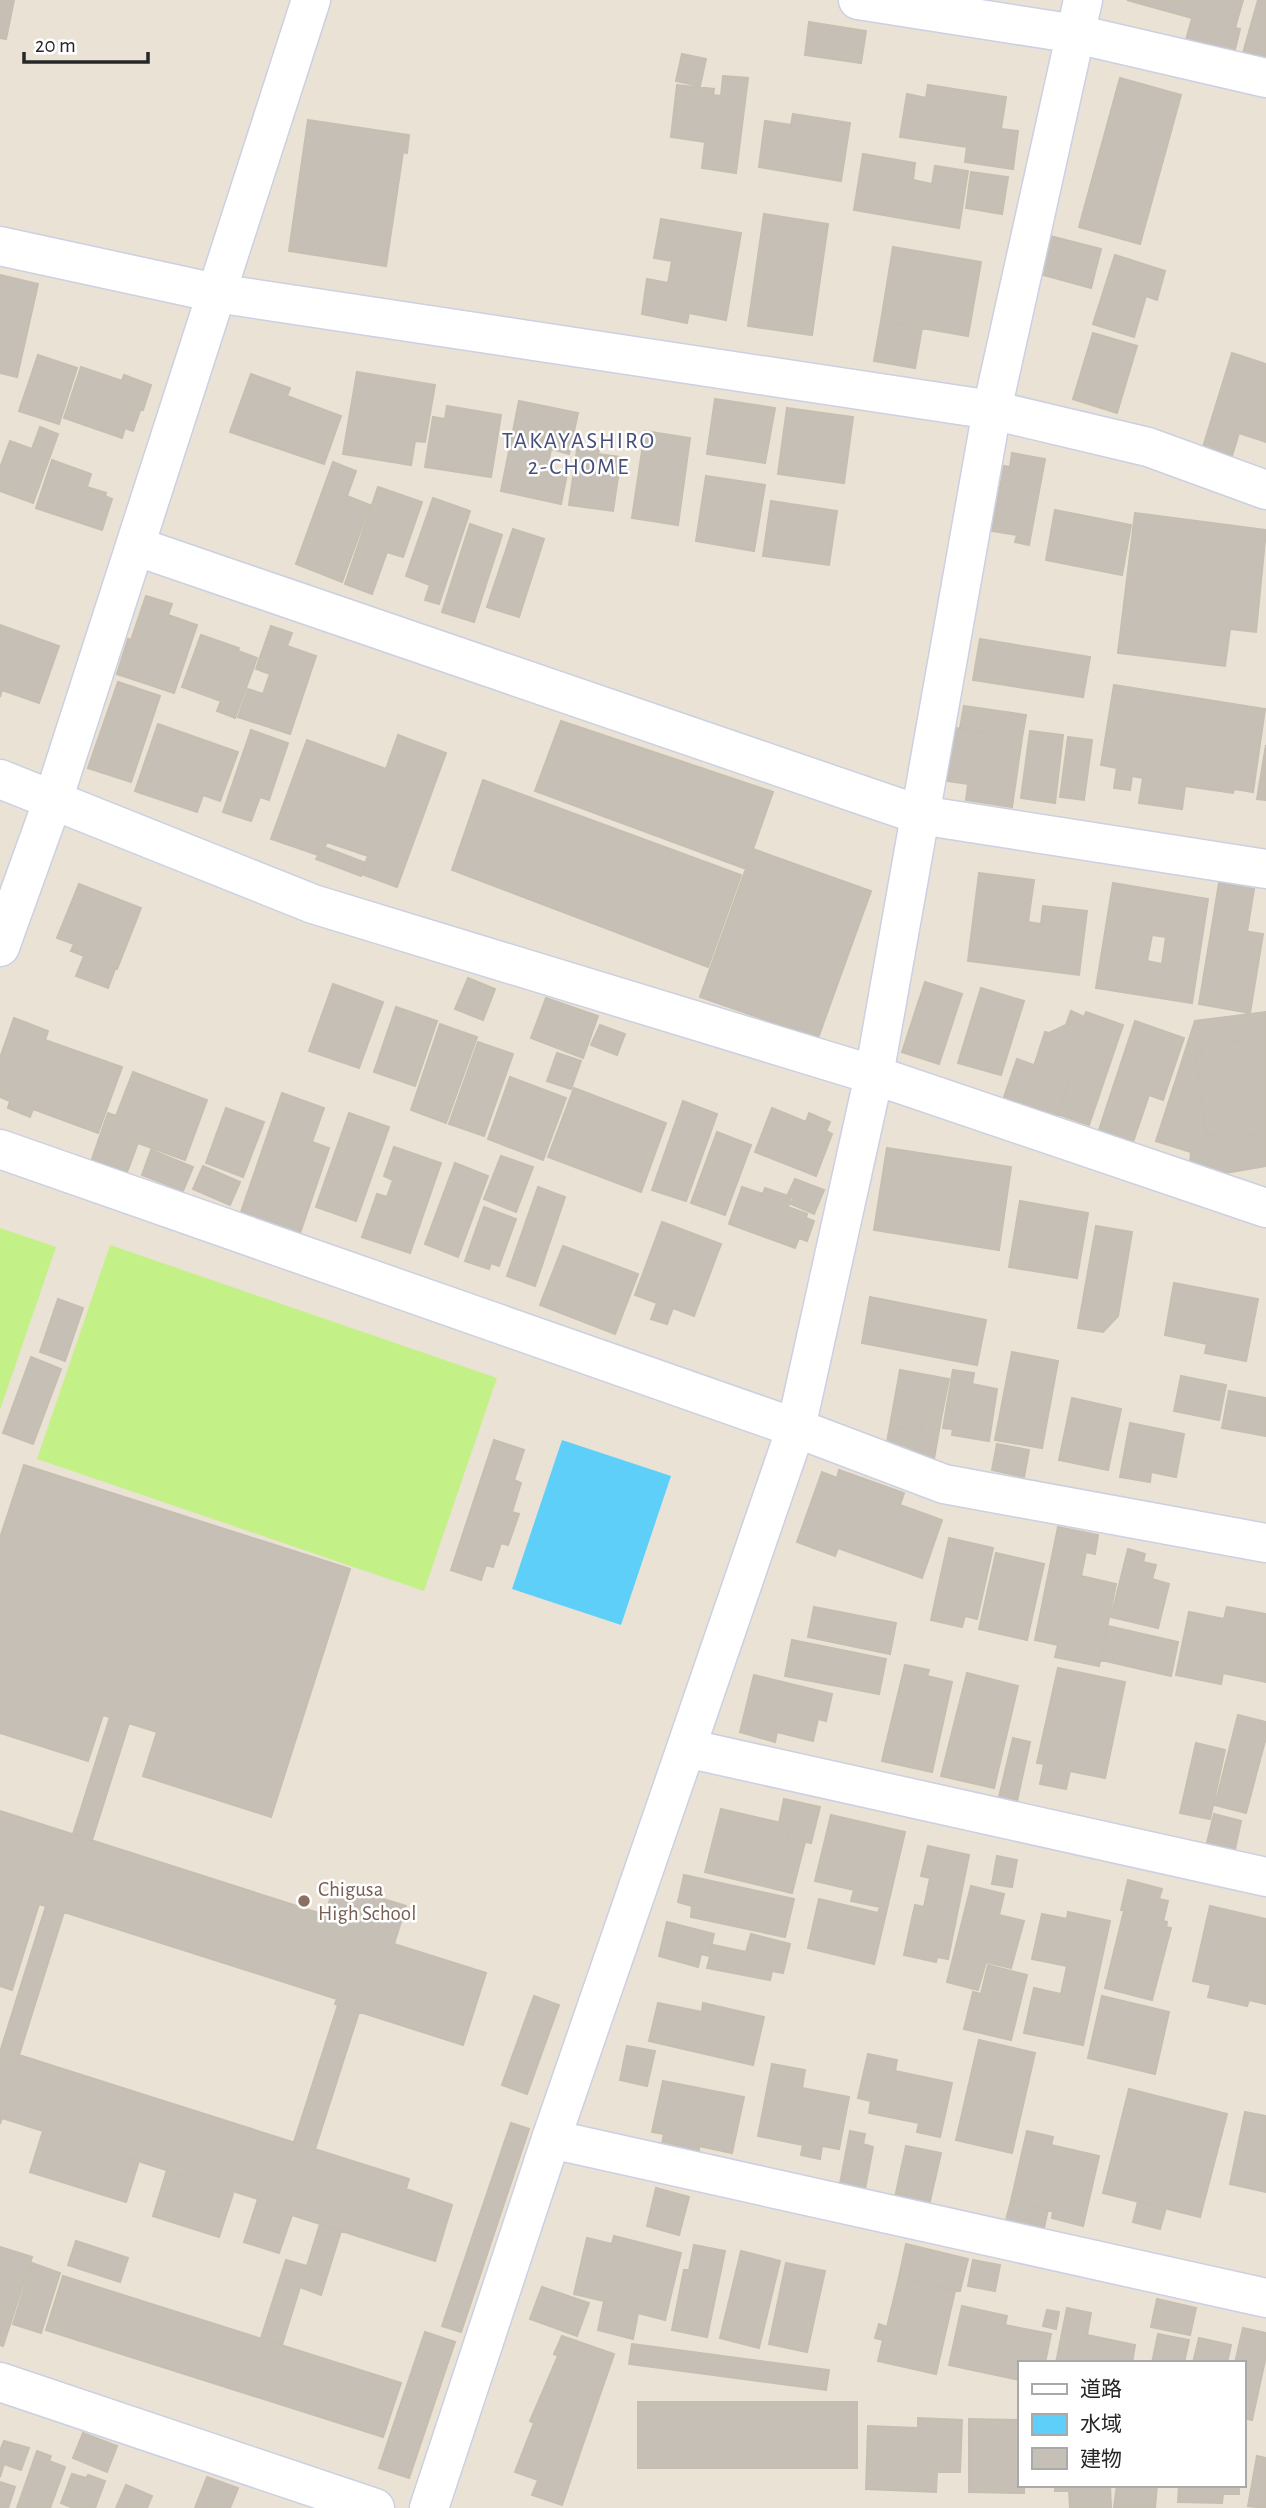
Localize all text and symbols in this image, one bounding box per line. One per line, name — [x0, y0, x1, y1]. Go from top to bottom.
scale bar — [24, 21, 149, 65]
text: 20 m — [35, 35, 76, 56]
district label: TAKAYASHIRO 2-CHOME — [502, 430, 656, 479]
place label: Chigusa High School — [318, 1879, 416, 1924]
marker: Chigusa High School — [296, 1893, 312, 1909]
legend — [1018, 2361, 1245, 2487]
text: 道路 — [1080, 2378, 1122, 2400]
text: 水域 — [1080, 2413, 1122, 2435]
text: 建物 — [1080, 2448, 1122, 2470]

